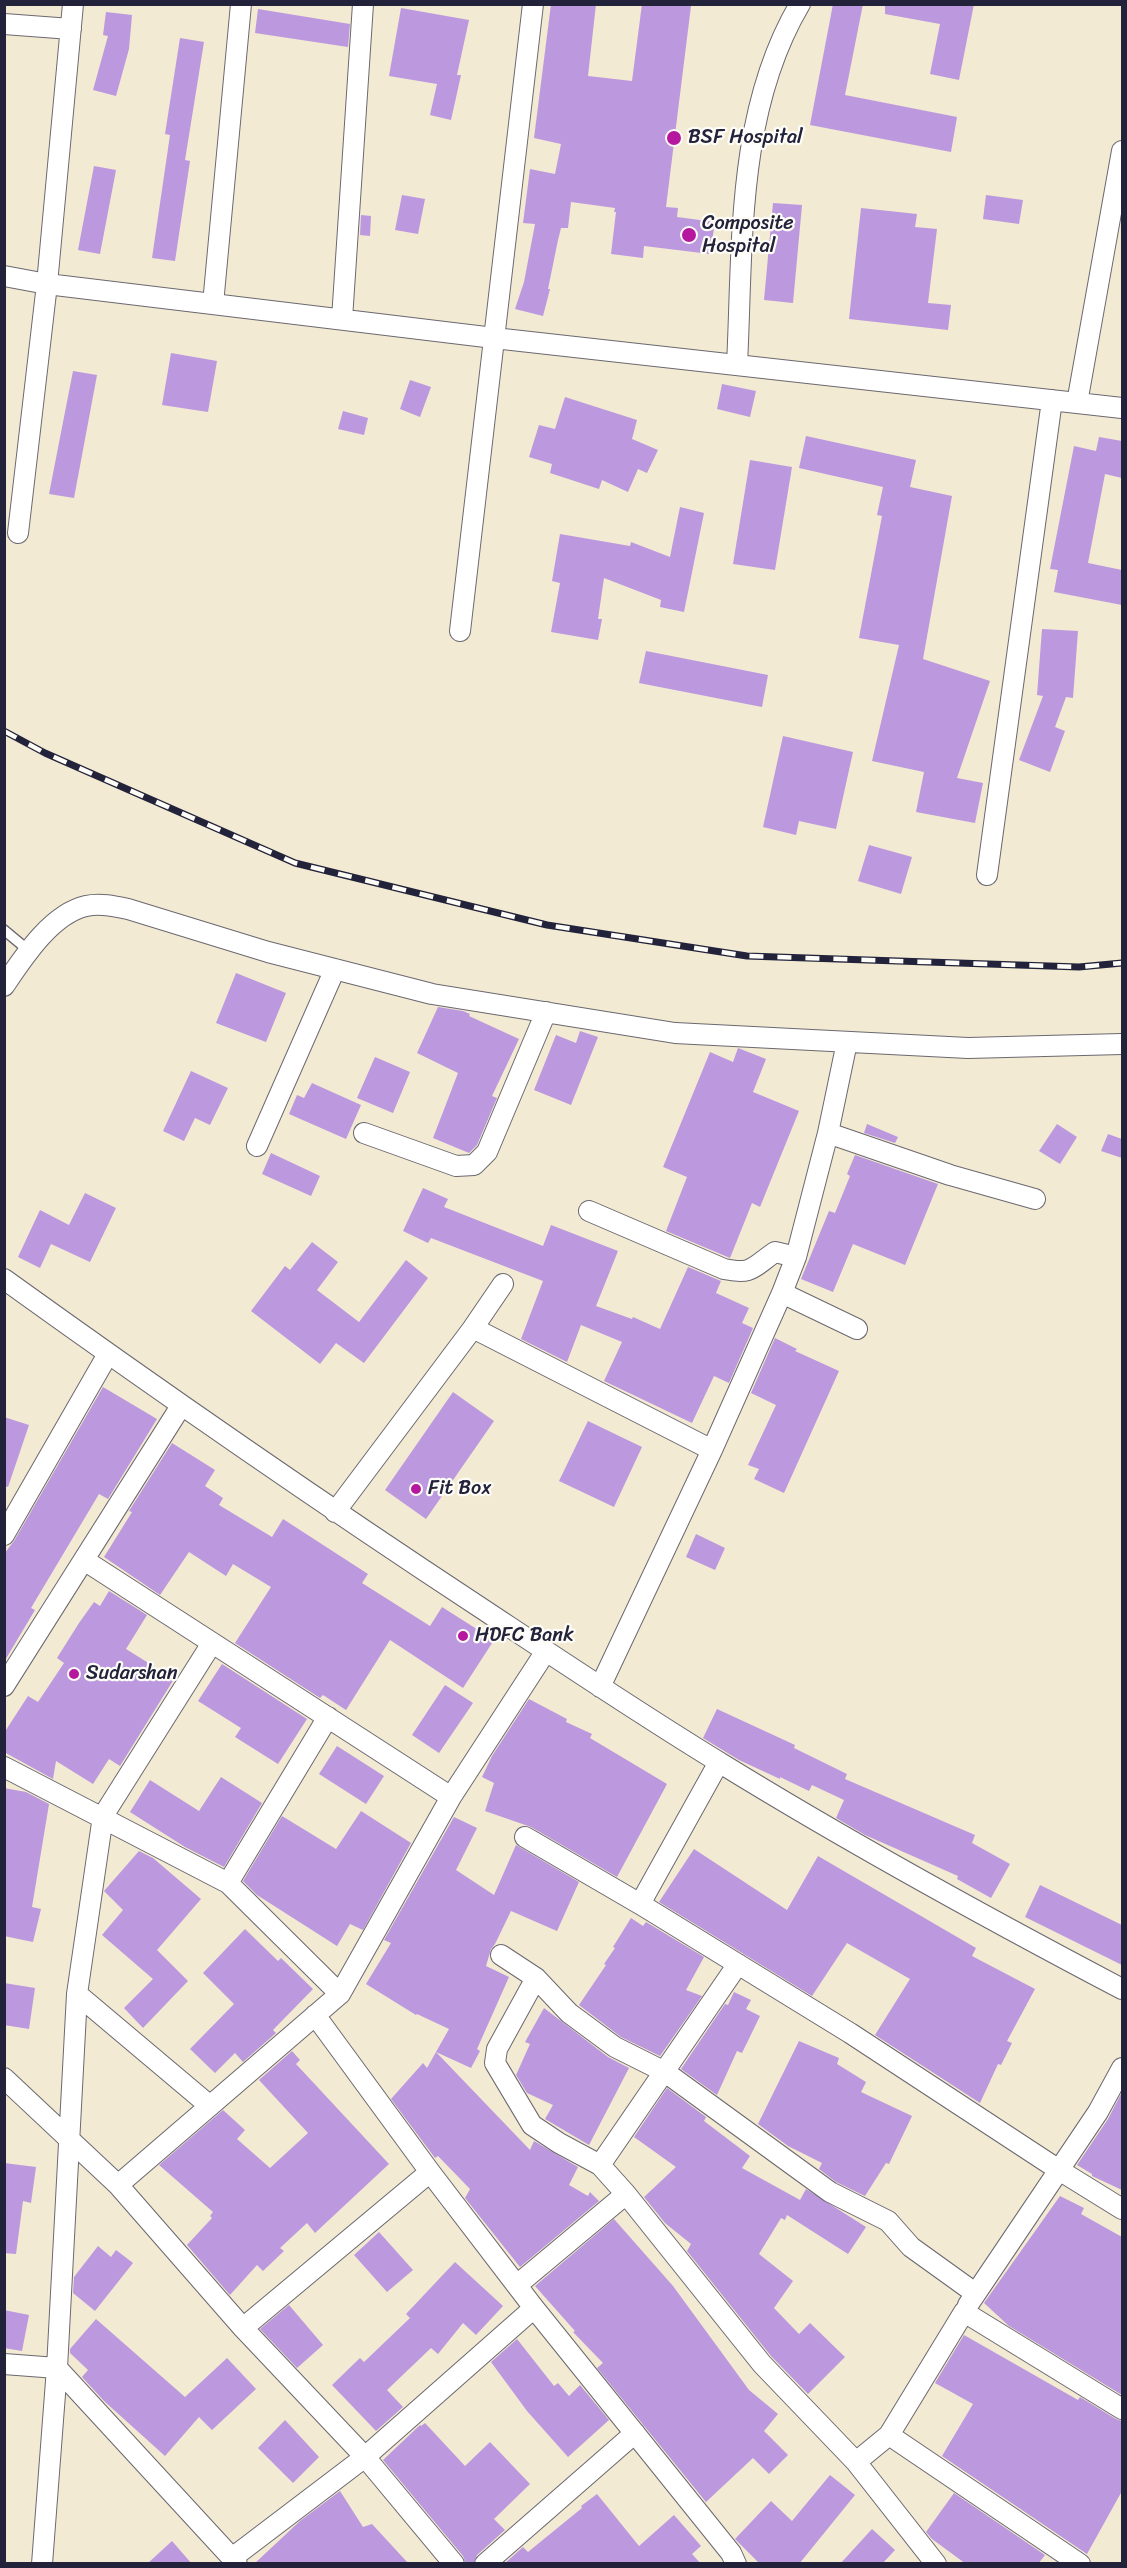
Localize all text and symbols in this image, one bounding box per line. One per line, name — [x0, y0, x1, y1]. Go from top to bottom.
place label: BSF Hospital — [688, 126, 803, 150]
marker: BSF Hospital — [665, 129, 683, 147]
place label: Composite Hospital — [702, 212, 793, 259]
marker: Composite Hospital — [680, 226, 698, 244]
place label: Fit Box — [428, 1477, 491, 1501]
marker: Fit Box — [409, 1482, 423, 1496]
place label: HDFC Bank — [475, 1624, 574, 1648]
marker: HDFC Bank — [456, 1629, 470, 1643]
place label: Sudarshan — [86, 1662, 178, 1686]
marker: Sudarshan — [67, 1667, 81, 1681]

